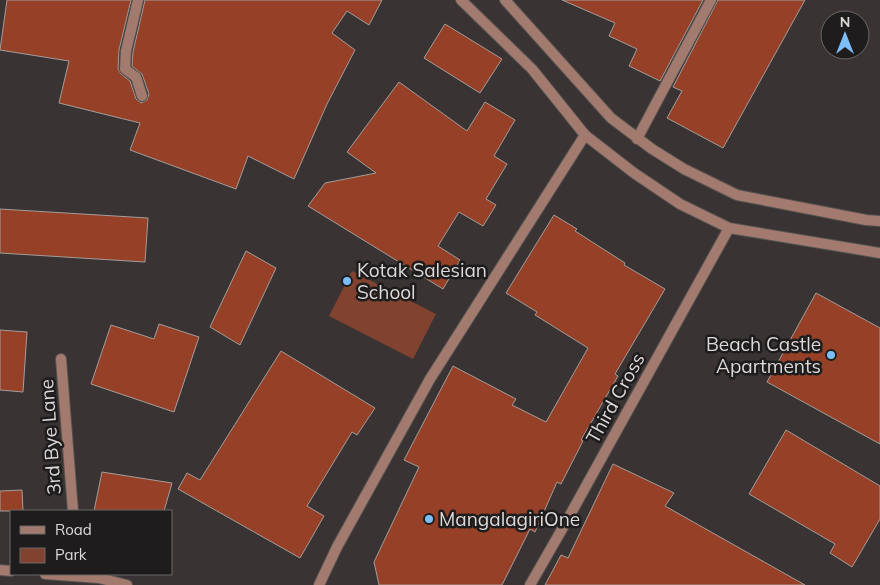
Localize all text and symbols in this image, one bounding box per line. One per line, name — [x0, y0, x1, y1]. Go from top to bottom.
north arrow — [820, 10, 870, 60]
text: N — [840, 13, 850, 31]
place label: Kotak Salesian School — [357, 258, 487, 304]
marker: Kotak Salesian School — [341, 275, 353, 287]
place label: Beach Castle Apartments — [706, 332, 821, 378]
street label: Third Cross — [580, 349, 650, 447]
marker: Beach Castle Apartments — [825, 349, 837, 361]
street label: 3rd Bye Lane — [34, 378, 66, 496]
place label: MangalagiriOne — [439, 507, 580, 531]
legend — [10, 510, 172, 575]
marker: MangalagiriOne — [423, 513, 435, 525]
text: Road — [55, 520, 92, 539]
text: Park — [55, 545, 87, 564]

